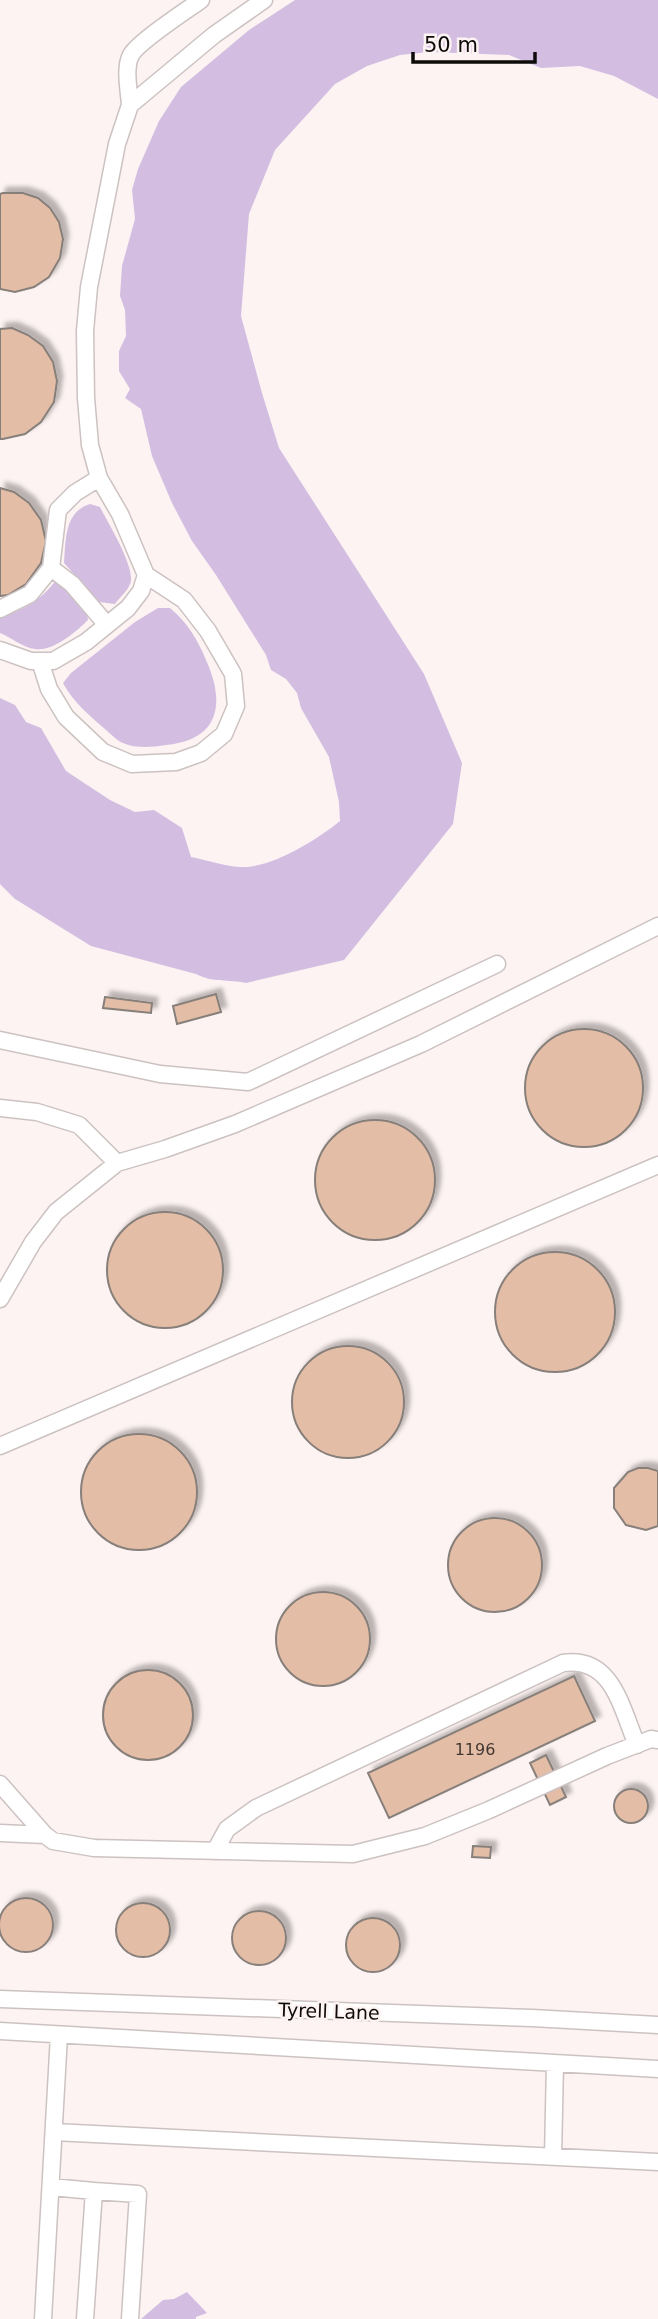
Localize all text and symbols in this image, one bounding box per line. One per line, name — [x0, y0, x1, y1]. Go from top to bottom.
scale bar — [413, 21, 536, 65]
text: 50 m — [424, 33, 478, 57]
house number: 1196 — [455, 1740, 495, 1759]
street label: Tyrell Lane — [277, 1998, 380, 2024]

